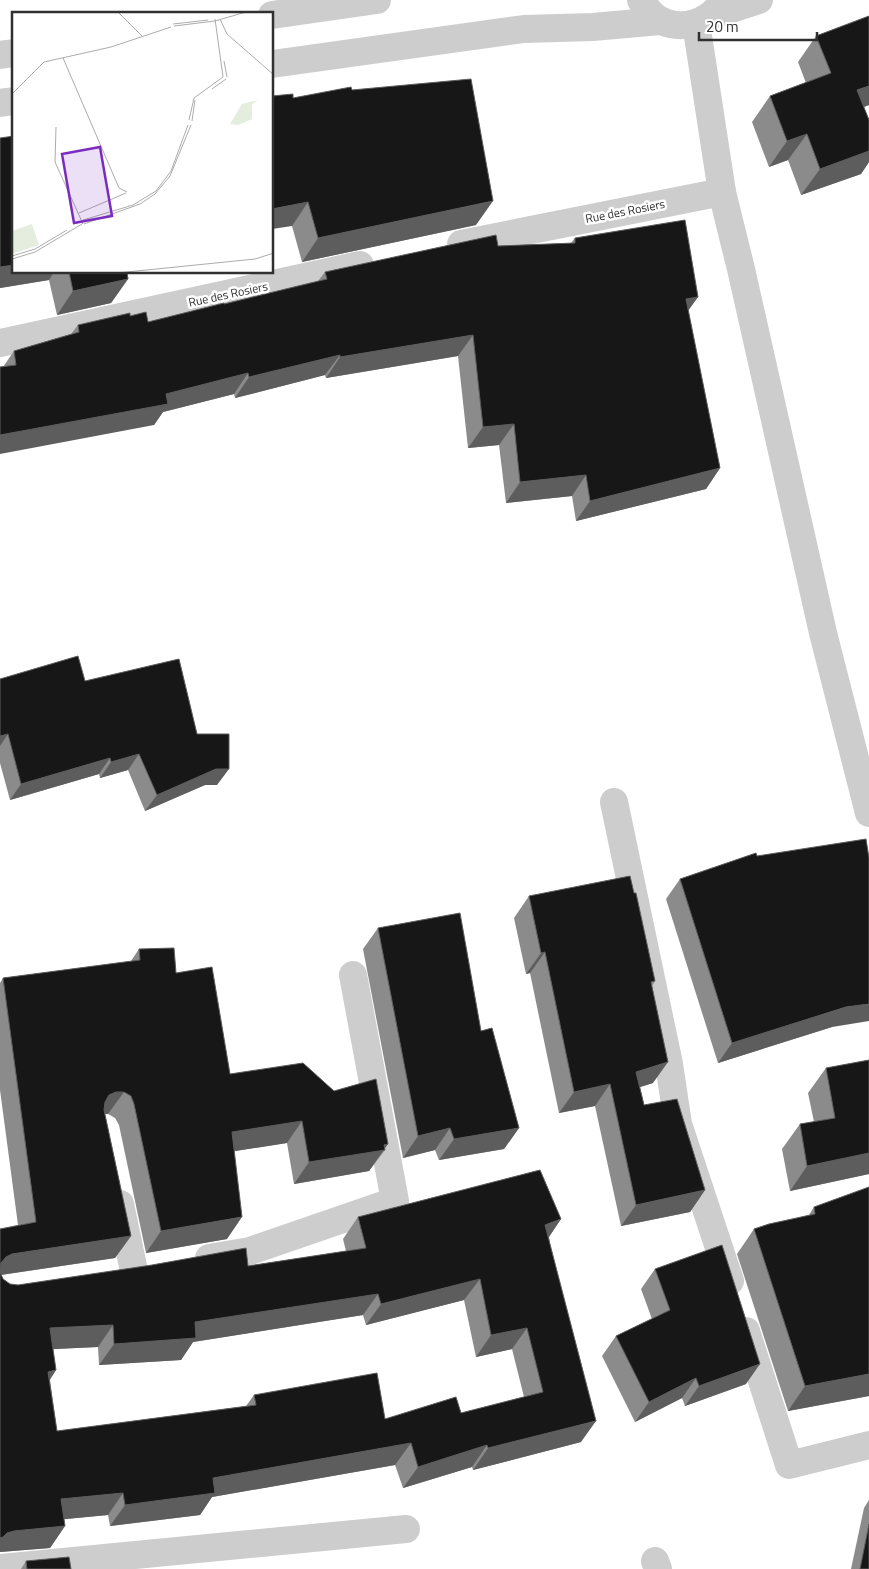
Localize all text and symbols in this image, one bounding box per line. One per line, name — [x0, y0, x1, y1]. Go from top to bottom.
scale bar — [699, 10, 816, 42]
inset map — [12, 12, 274, 274]
text: 20 m — [706, 15, 739, 38]
street label: Rue des Rosiers — [584, 194, 667, 228]
street label: Rue des Rosiers — [187, 276, 270, 312]

